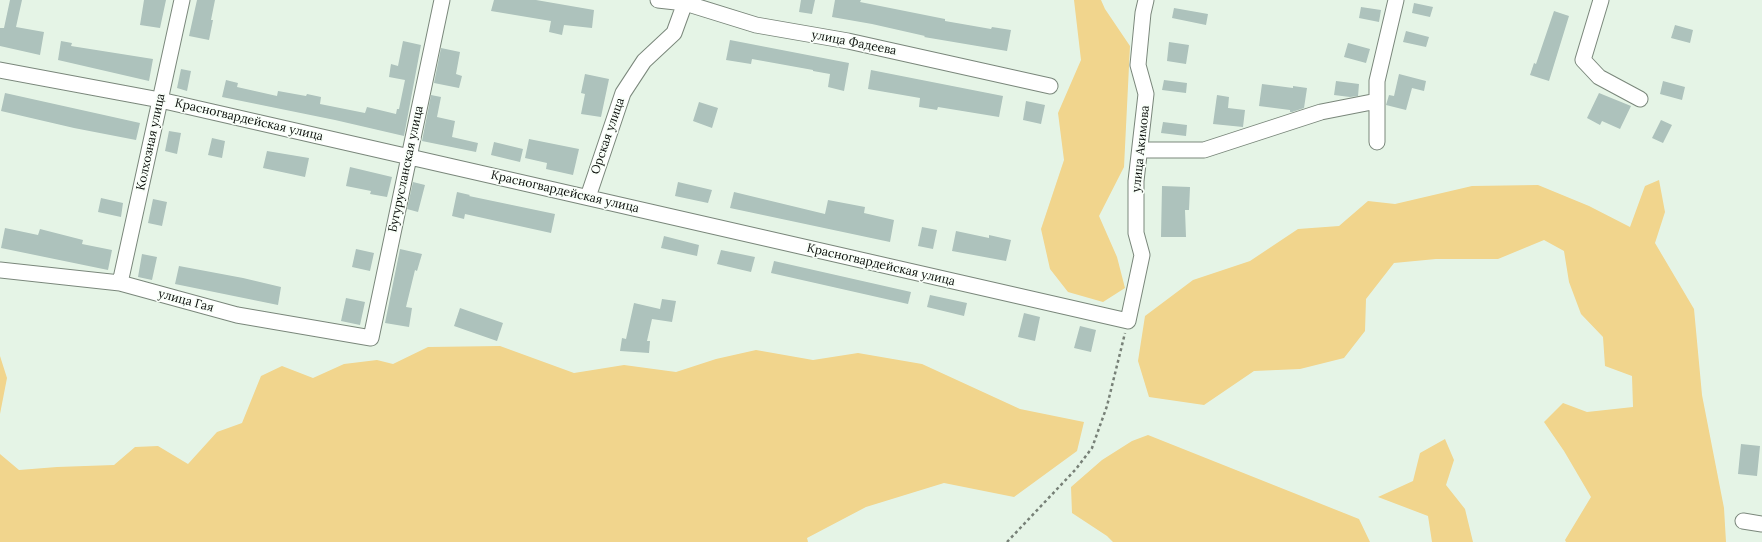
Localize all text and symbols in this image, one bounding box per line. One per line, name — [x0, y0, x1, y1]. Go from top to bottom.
street label: улица Фадеева — [810, 28, 898, 58]
street label: Колхозная улица — [134, 92, 168, 192]
street label: Красногвардейская улица — [174, 96, 324, 144]
street label: Орская улица — [588, 96, 628, 176]
street label: Бугурусланская улица — [386, 104, 426, 234]
street label: улица Акимова — [1129, 105, 1153, 193]
street label: Красногвардейская улица — [490, 168, 640, 216]
street label: Красногвардейская улица — [806, 241, 956, 289]
street label: улица Гая — [157, 287, 215, 315]

